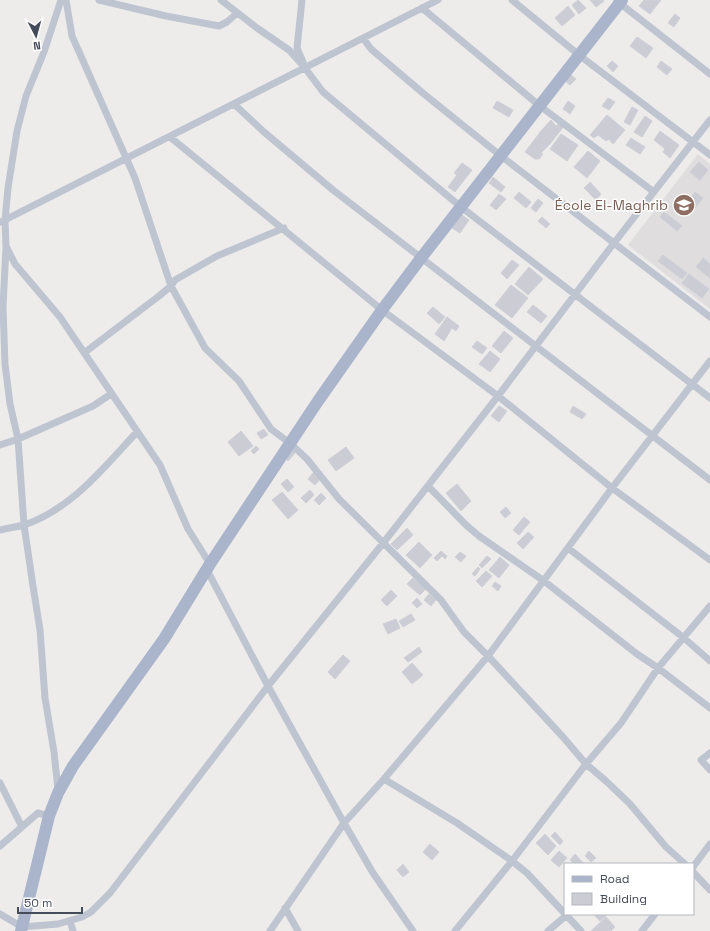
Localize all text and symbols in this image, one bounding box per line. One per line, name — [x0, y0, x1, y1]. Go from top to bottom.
north arrow — [16, 16, 56, 56]
text: N — [33, 39, 41, 53]
school or university icon: École El-Maghrib — [671, 192, 697, 218]
place label: École El-Maghrib — [555, 196, 668, 214]
legend — [564, 863, 694, 915]
text: Road — [600, 871, 629, 887]
scale bar — [18, 889, 82, 915]
text: Building — [600, 891, 647, 907]
text: 50 m — [24, 895, 52, 911]

